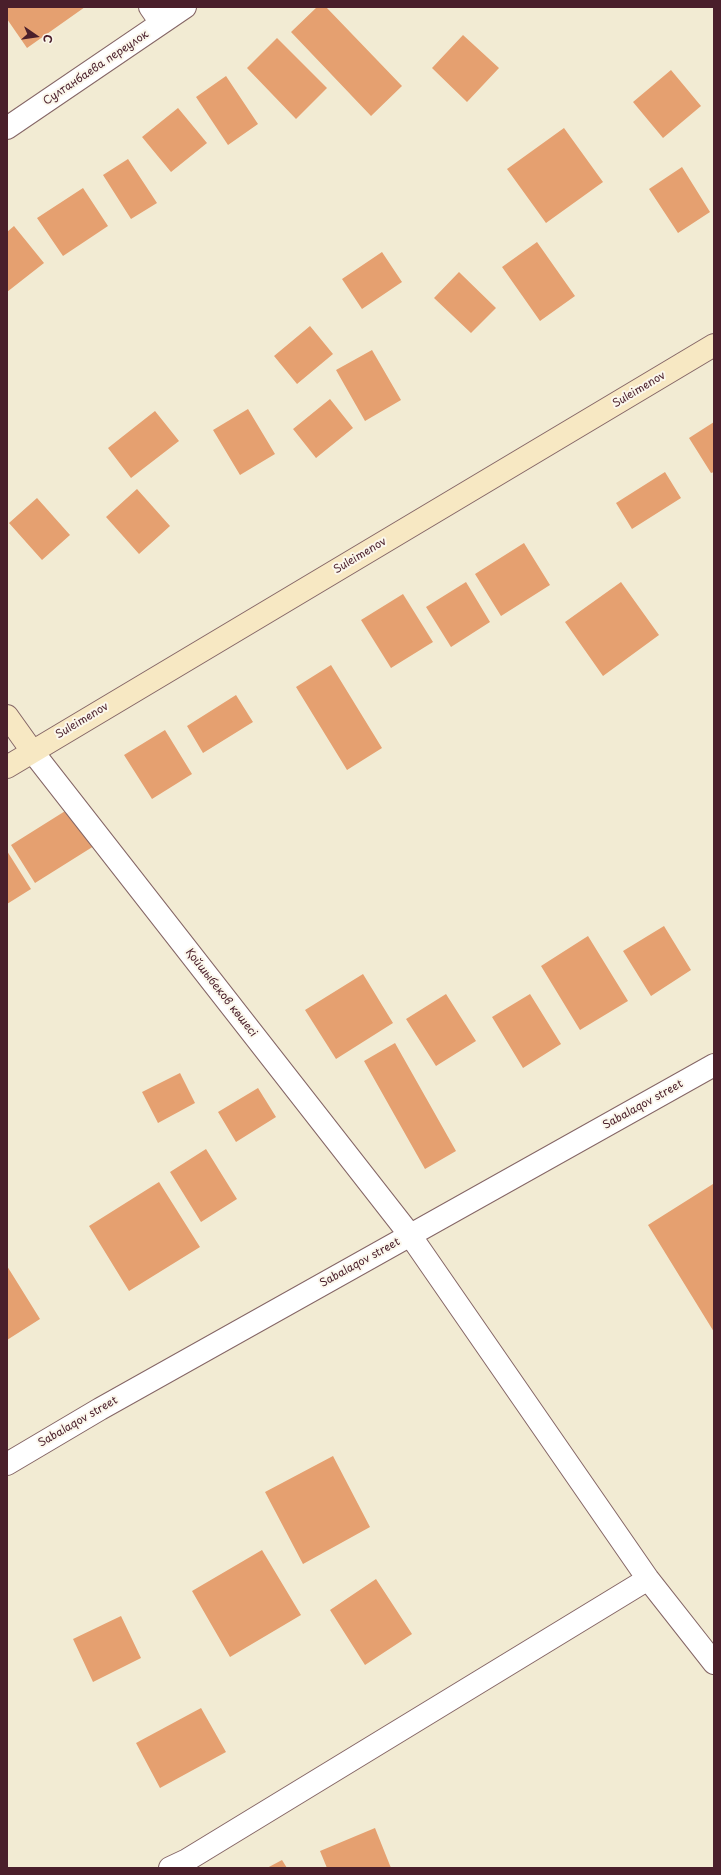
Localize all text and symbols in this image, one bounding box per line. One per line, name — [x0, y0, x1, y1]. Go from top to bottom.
north arrow — [16, 16, 56, 56]
street label: Султанбаева переулок — [41, 28, 151, 108]
street label: Suleimenov — [610, 369, 668, 411]
street label: Suleimenov — [331, 535, 389, 577]
street label: Suleimenov — [53, 700, 111, 742]
street label: Қойшыбеков көшесі — [182, 946, 260, 1040]
street label: Sabalaqov street — [601, 1078, 685, 1132]
street label: Sabalaqov street — [318, 1236, 402, 1290]
street label: Sabalaqov street — [36, 1394, 120, 1450]

